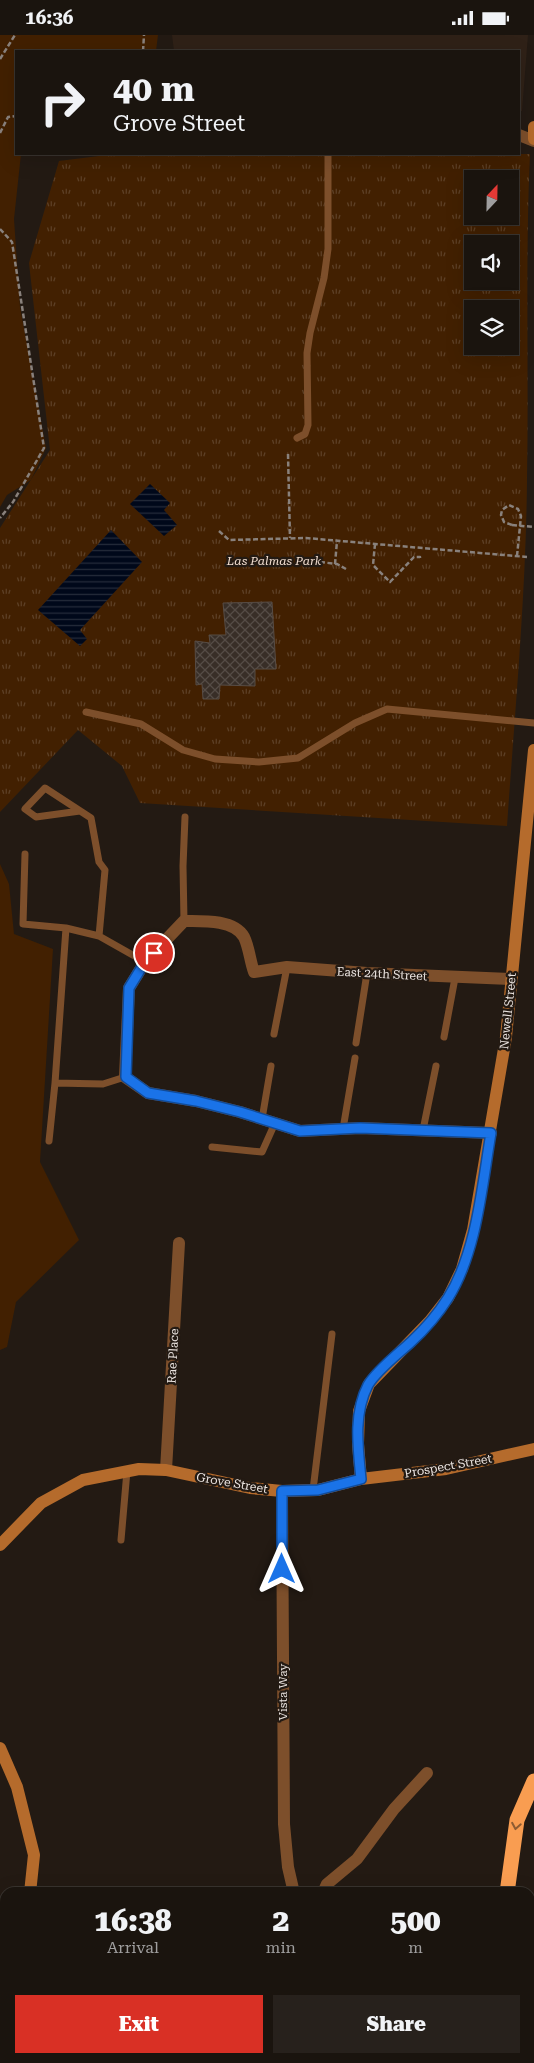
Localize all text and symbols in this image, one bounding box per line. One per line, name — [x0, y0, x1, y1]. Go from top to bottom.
text: 16:36 — [25, 6, 74, 29]
text: 40 m — [113, 69, 195, 110]
icon: right — [30, 70, 95, 135]
text: Grove Street — [113, 111, 245, 136]
north arrow — [464, 170, 519, 225]
map controls — [464, 170, 519, 355]
button: sound — [464, 235, 519, 290]
button: layers — [464, 300, 519, 355]
park label: Las Palmas Park — [226, 554, 322, 568]
pin — [133, 932, 175, 974]
icon: arrive — [140, 939, 168, 967]
street label: East 24th Street — [336, 965, 428, 983]
street label: Newell Street — [497, 971, 519, 1050]
street label: Rae Place — [165, 1328, 181, 1384]
street label: Prospect Street — [403, 1451, 493, 1481]
street label: Grove Street — [195, 1470, 269, 1496]
position arrow — [255, 1542, 307, 1594]
street label: Vista Way — [276, 1663, 290, 1720]
one-way arrow — [512, 1822, 522, 1831]
text: 16:38 — [94, 1903, 172, 1938]
text: 2 — [272, 1903, 289, 1938]
text: 500 — [390, 1903, 441, 1938]
text: Arrival — [107, 1938, 159, 1957]
text: min — [266, 1938, 296, 1957]
text: m — [408, 1938, 423, 1957]
button: Exit — [15, 1995, 263, 2053]
button: Share — [273, 1995, 520, 2053]

